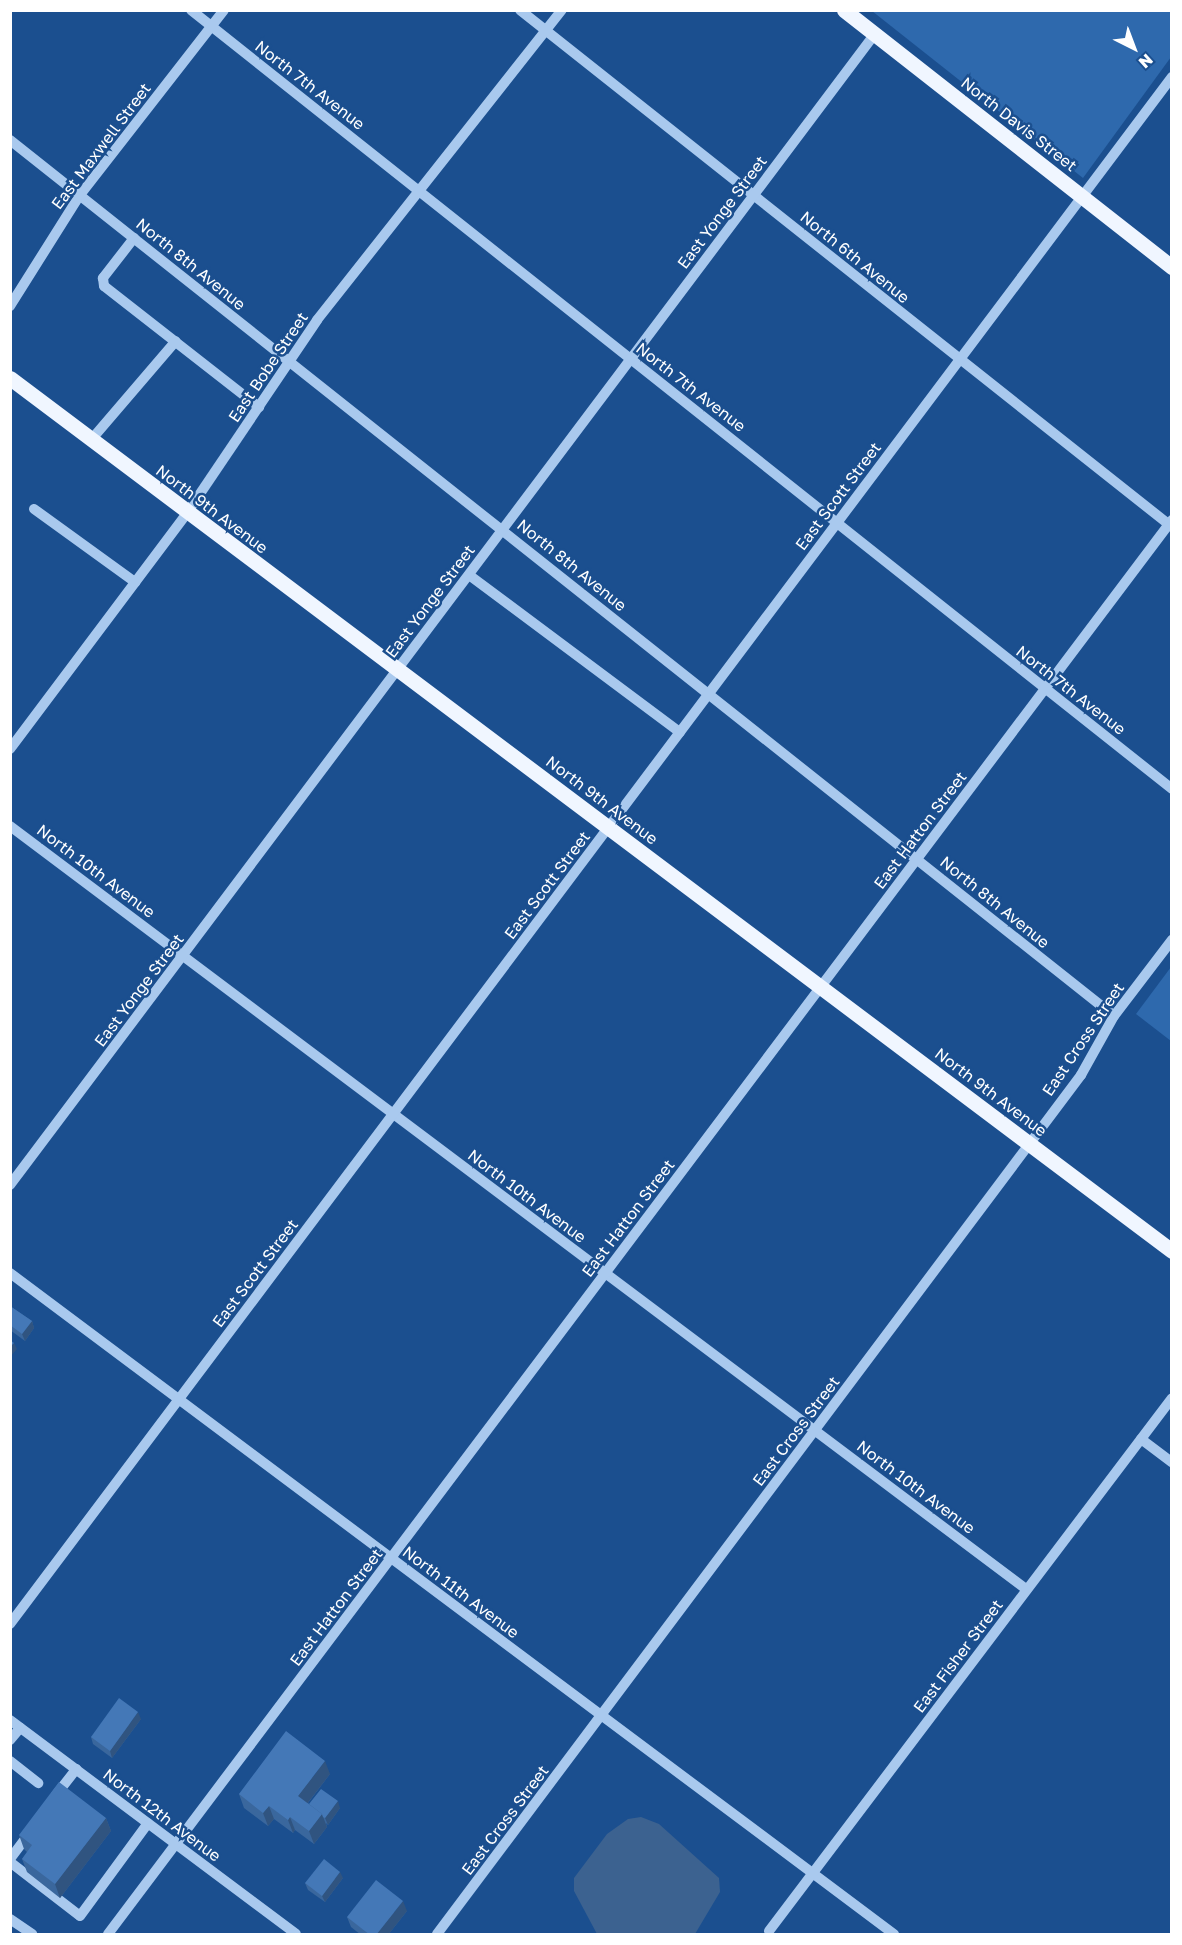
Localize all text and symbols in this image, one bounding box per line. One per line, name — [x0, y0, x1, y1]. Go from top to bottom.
north arrow — [1104, 18, 1164, 78]
street label: North 7th Avenue — [251, 36, 369, 134]
text: N — [1135, 50, 1157, 73]
street label: North Davis Street — [957, 73, 1081, 175]
street label: East Maxwell Street — [47, 79, 155, 213]
street label: East Yonge Street — [673, 152, 771, 272]
street label: North 6th Avenue — [797, 207, 913, 307]
street label: North 8th Avenue — [132, 214, 250, 314]
street label: East Bobe Street — [224, 308, 312, 426]
street label: North 7th Avenue — [632, 338, 750, 436]
street label: East Scott Street — [791, 438, 885, 554]
street label: North 9th Avenue — [152, 461, 272, 557]
street label: North 8th Avenue — [513, 515, 631, 615]
street label: East Yonge Street — [381, 541, 479, 661]
street label: North 7th Avenue — [1012, 641, 1130, 739]
street label: North 9th Avenue — [542, 752, 662, 848]
street label: East Hatton Street — [870, 768, 970, 892]
street label: North 10th Avenue — [33, 820, 159, 922]
street label: East Scott Street — [500, 827, 594, 943]
street label: North 8th Avenue — [936, 852, 1054, 952]
street label: East Yonge Street — [90, 930, 188, 1050]
street label: East Cross Street — [1038, 979, 1128, 1099]
street label: North 9th Avenue — [931, 1044, 1051, 1140]
street label: North 10th Avenue — [464, 1145, 590, 1247]
street label: East Hatton Street — [578, 1156, 678, 1280]
street label: East Scott Street — [208, 1215, 302, 1331]
street label: East Cross Street — [748, 1372, 844, 1490]
street label: North 10th Avenue — [853, 1436, 979, 1538]
street label: North 11th Avenue — [399, 1542, 523, 1642]
street label: East Hatton Street — [286, 1545, 386, 1669]
street label: East Fisher Street — [909, 1596, 1007, 1716]
street label: East Cross Street — [457, 1761, 553, 1879]
street label: North 12th Avenue — [99, 1765, 225, 1865]

